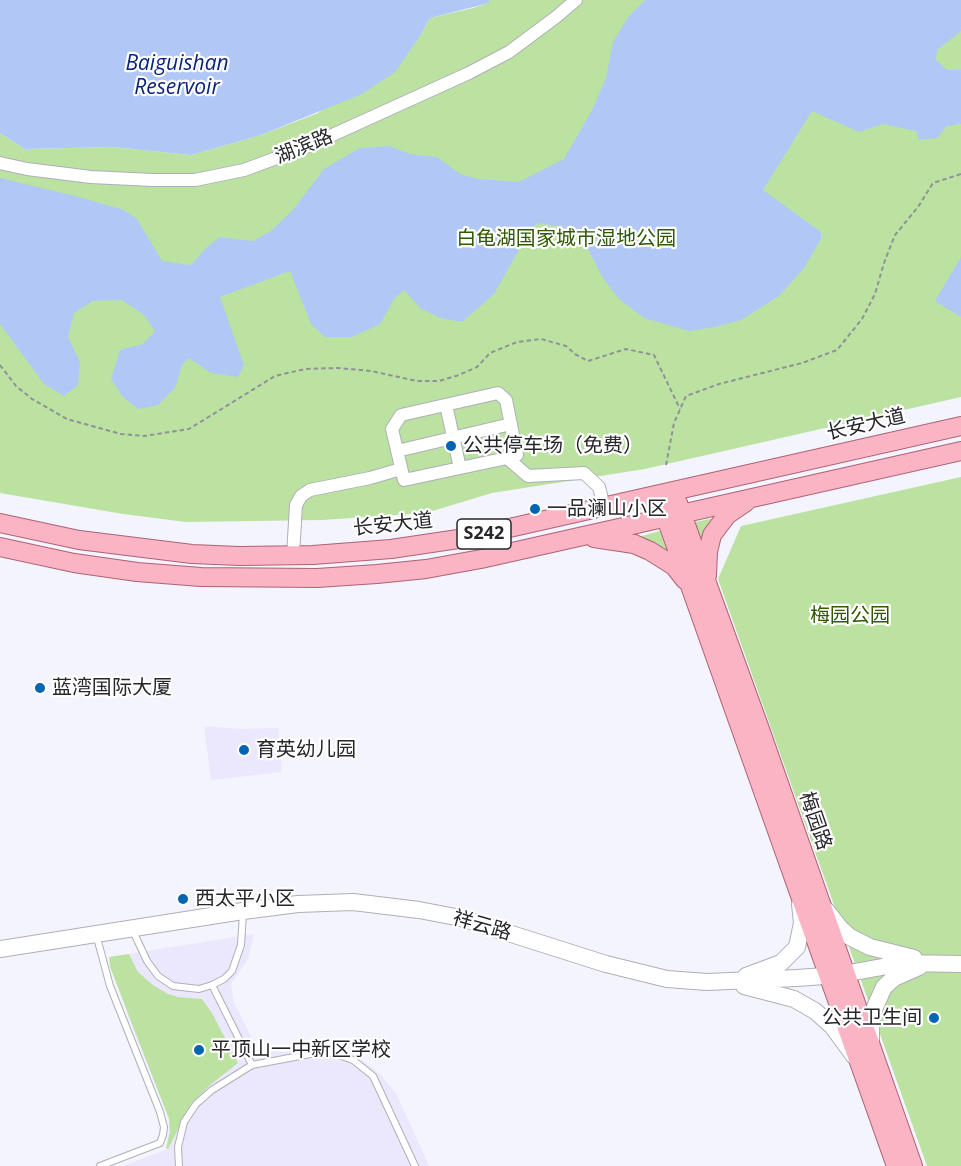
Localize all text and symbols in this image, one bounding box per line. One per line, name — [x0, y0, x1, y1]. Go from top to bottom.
water label: Baiguishan Reservoir — [125, 51, 229, 101]
street label: 湖滨路 — [272, 125, 336, 169]
park label: 白龟湖国家城市湿地公园 — [456, 227, 676, 251]
street label: 长安大道 — [824, 404, 908, 446]
place label: 公共停车场（免费） — [463, 434, 643, 458]
marker: 公共停车场（免费） — [444, 439, 458, 453]
place label: 一品澜山小区 — [547, 497, 667, 521]
marker: 一品澜山小区 — [528, 502, 542, 516]
street label: 长安大道 — [352, 509, 434, 541]
road number: S242 — [457, 519, 511, 549]
park label: 梅园公园 — [810, 604, 890, 628]
place label: 蓝湾国际大厦 — [52, 676, 172, 700]
marker: 蓝湾国际大厦 — [33, 681, 47, 695]
place label: 育英幼儿园 — [256, 738, 356, 762]
marker: 育英幼儿园 — [237, 743, 251, 757]
street label: 梅园路 — [794, 789, 836, 853]
place label: 西太平小区 — [195, 887, 295, 911]
marker: 西太平小区 — [176, 892, 190, 906]
street label: 祥云路 — [450, 906, 514, 946]
place label: 公共卫生间 — [822, 1006, 922, 1030]
marker: 公共卫生间 — [927, 1011, 941, 1025]
place label: 平顶山一中新区学校 — [211, 1038, 391, 1062]
marker: 平顶山一中新区学校 — [192, 1043, 206, 1057]

